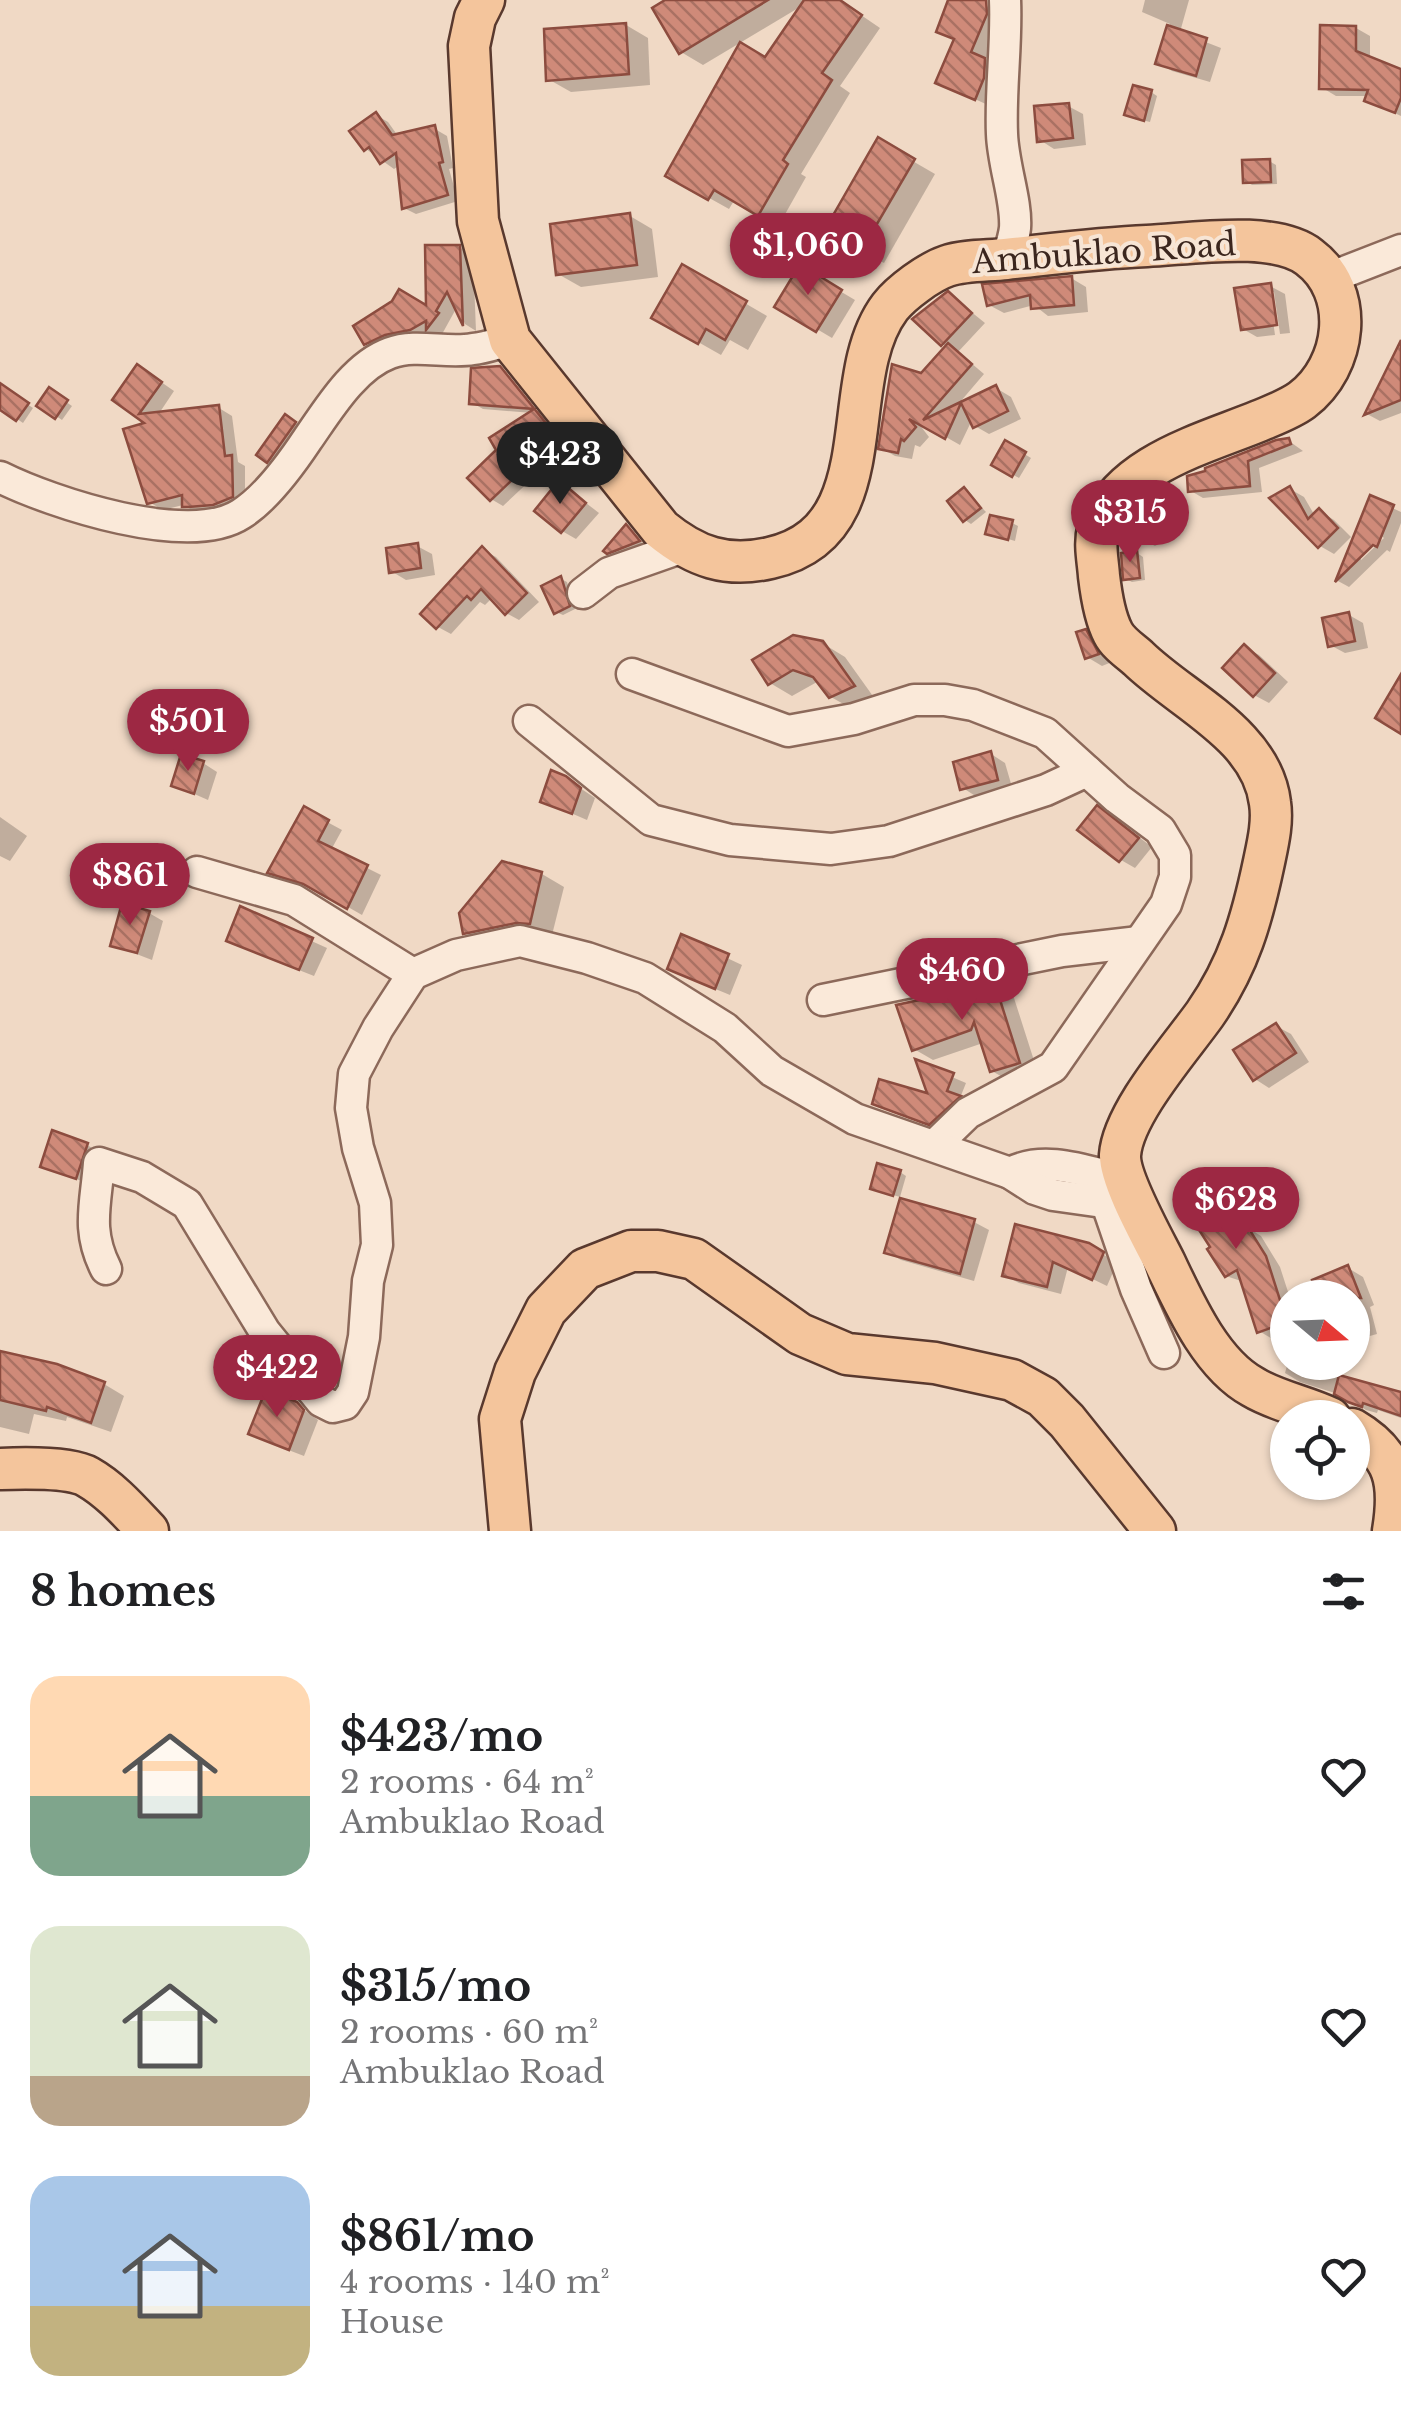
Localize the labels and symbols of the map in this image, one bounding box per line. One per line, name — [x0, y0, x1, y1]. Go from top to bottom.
pin: $1,060 — [727, 213, 889, 298]
street label: Ambuklao Road — [970, 224, 1237, 282]
pin: $423 — [501, 422, 619, 507]
pin: $315 — [1071, 480, 1189, 565]
pin: $501 — [129, 689, 247, 774]
pin: $861 — [71, 843, 189, 928]
pin: $460 — [903, 938, 1021, 1023]
pin: $628 — [1177, 1167, 1295, 1252]
north arrow — [1270, 1280, 1370, 1380]
pin: $422 — [218, 1335, 336, 1420]

